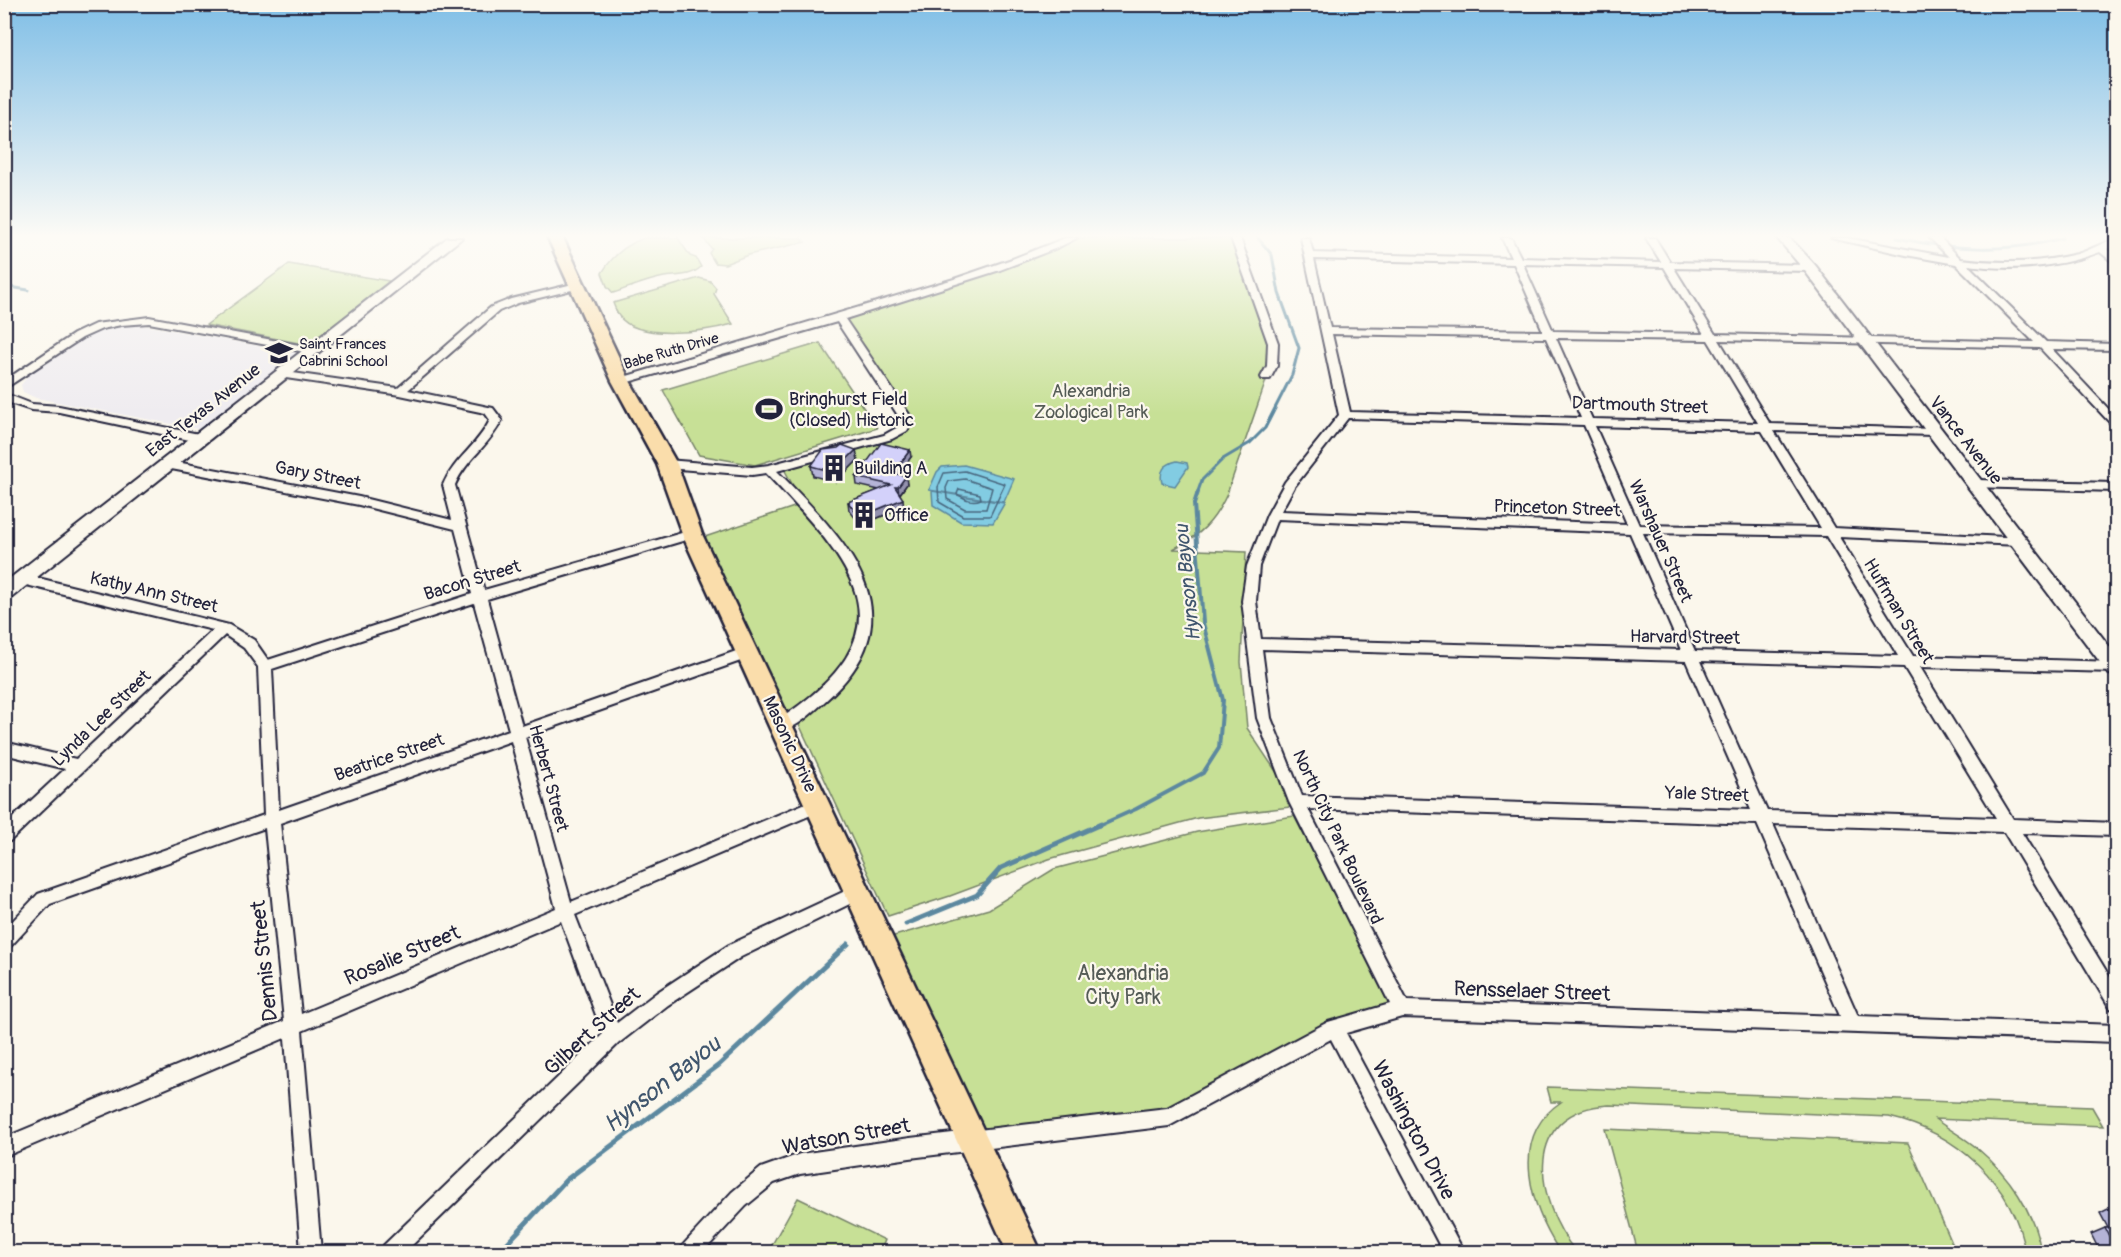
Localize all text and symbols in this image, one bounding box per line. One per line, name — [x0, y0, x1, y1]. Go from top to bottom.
street label: Babe Ruth Drive — [621, 329, 721, 374]
place label: Saint Frances Cabrini School — [299, 335, 388, 371]
school or university icon: Saint Frances Cabrini School — [264, 338, 294, 368]
street label: East Texas Avenue — [141, 358, 265, 462]
park label: Alexandria Zoological Park — [1034, 380, 1149, 424]
place label: Bringhurst Field (Closed) Historic — [789, 388, 914, 432]
street label: Vance Avenue — [1924, 391, 2007, 489]
street label: Dartmouth Street — [1571, 392, 1709, 419]
sports icon: Bringhurst Field (Closed) Historic — [754, 394, 784, 424]
building icon: Building A — [819, 453, 849, 483]
street label: Gary Street — [273, 456, 364, 495]
place label: Building A — [854, 457, 928, 480]
street label: Warshauer Street — [1623, 476, 1698, 607]
street label: Princeton Street — [1493, 495, 1622, 522]
building icon: Office — [849, 500, 879, 530]
place label: Office — [884, 504, 929, 527]
water label: Hynson Bayou — [1169, 521, 1206, 643]
street label: Huffman Street — [1858, 554, 1939, 669]
street label: Bacon Street — [421, 555, 524, 606]
street label: Kathy Ann Street — [88, 567, 221, 619]
street label: Harvard Street — [1630, 625, 1741, 650]
street label: Lynda Lee Street — [47, 665, 157, 772]
street label: Masonic Drive — [757, 692, 822, 796]
street label: Herbert Street — [523, 722, 574, 835]
street label: Beatrice Street — [331, 728, 448, 787]
street label: North City Park Boulevard — [1287, 746, 1388, 928]
street label: Yale Street — [1664, 782, 1750, 807]
street label: Dennis Street — [245, 899, 284, 1023]
street label: Rosalie Street — [340, 919, 465, 992]
park label: Alexandria City Park — [1077, 960, 1169, 1011]
street label: Rensselaer Street — [1453, 975, 1611, 1008]
street label: Gilbert Street — [538, 981, 647, 1082]
water label: Hynson Bayou — [598, 1028, 728, 1139]
street label: Washington Drive — [1366, 1056, 1462, 1205]
street label: Watson Street — [780, 1112, 913, 1161]

